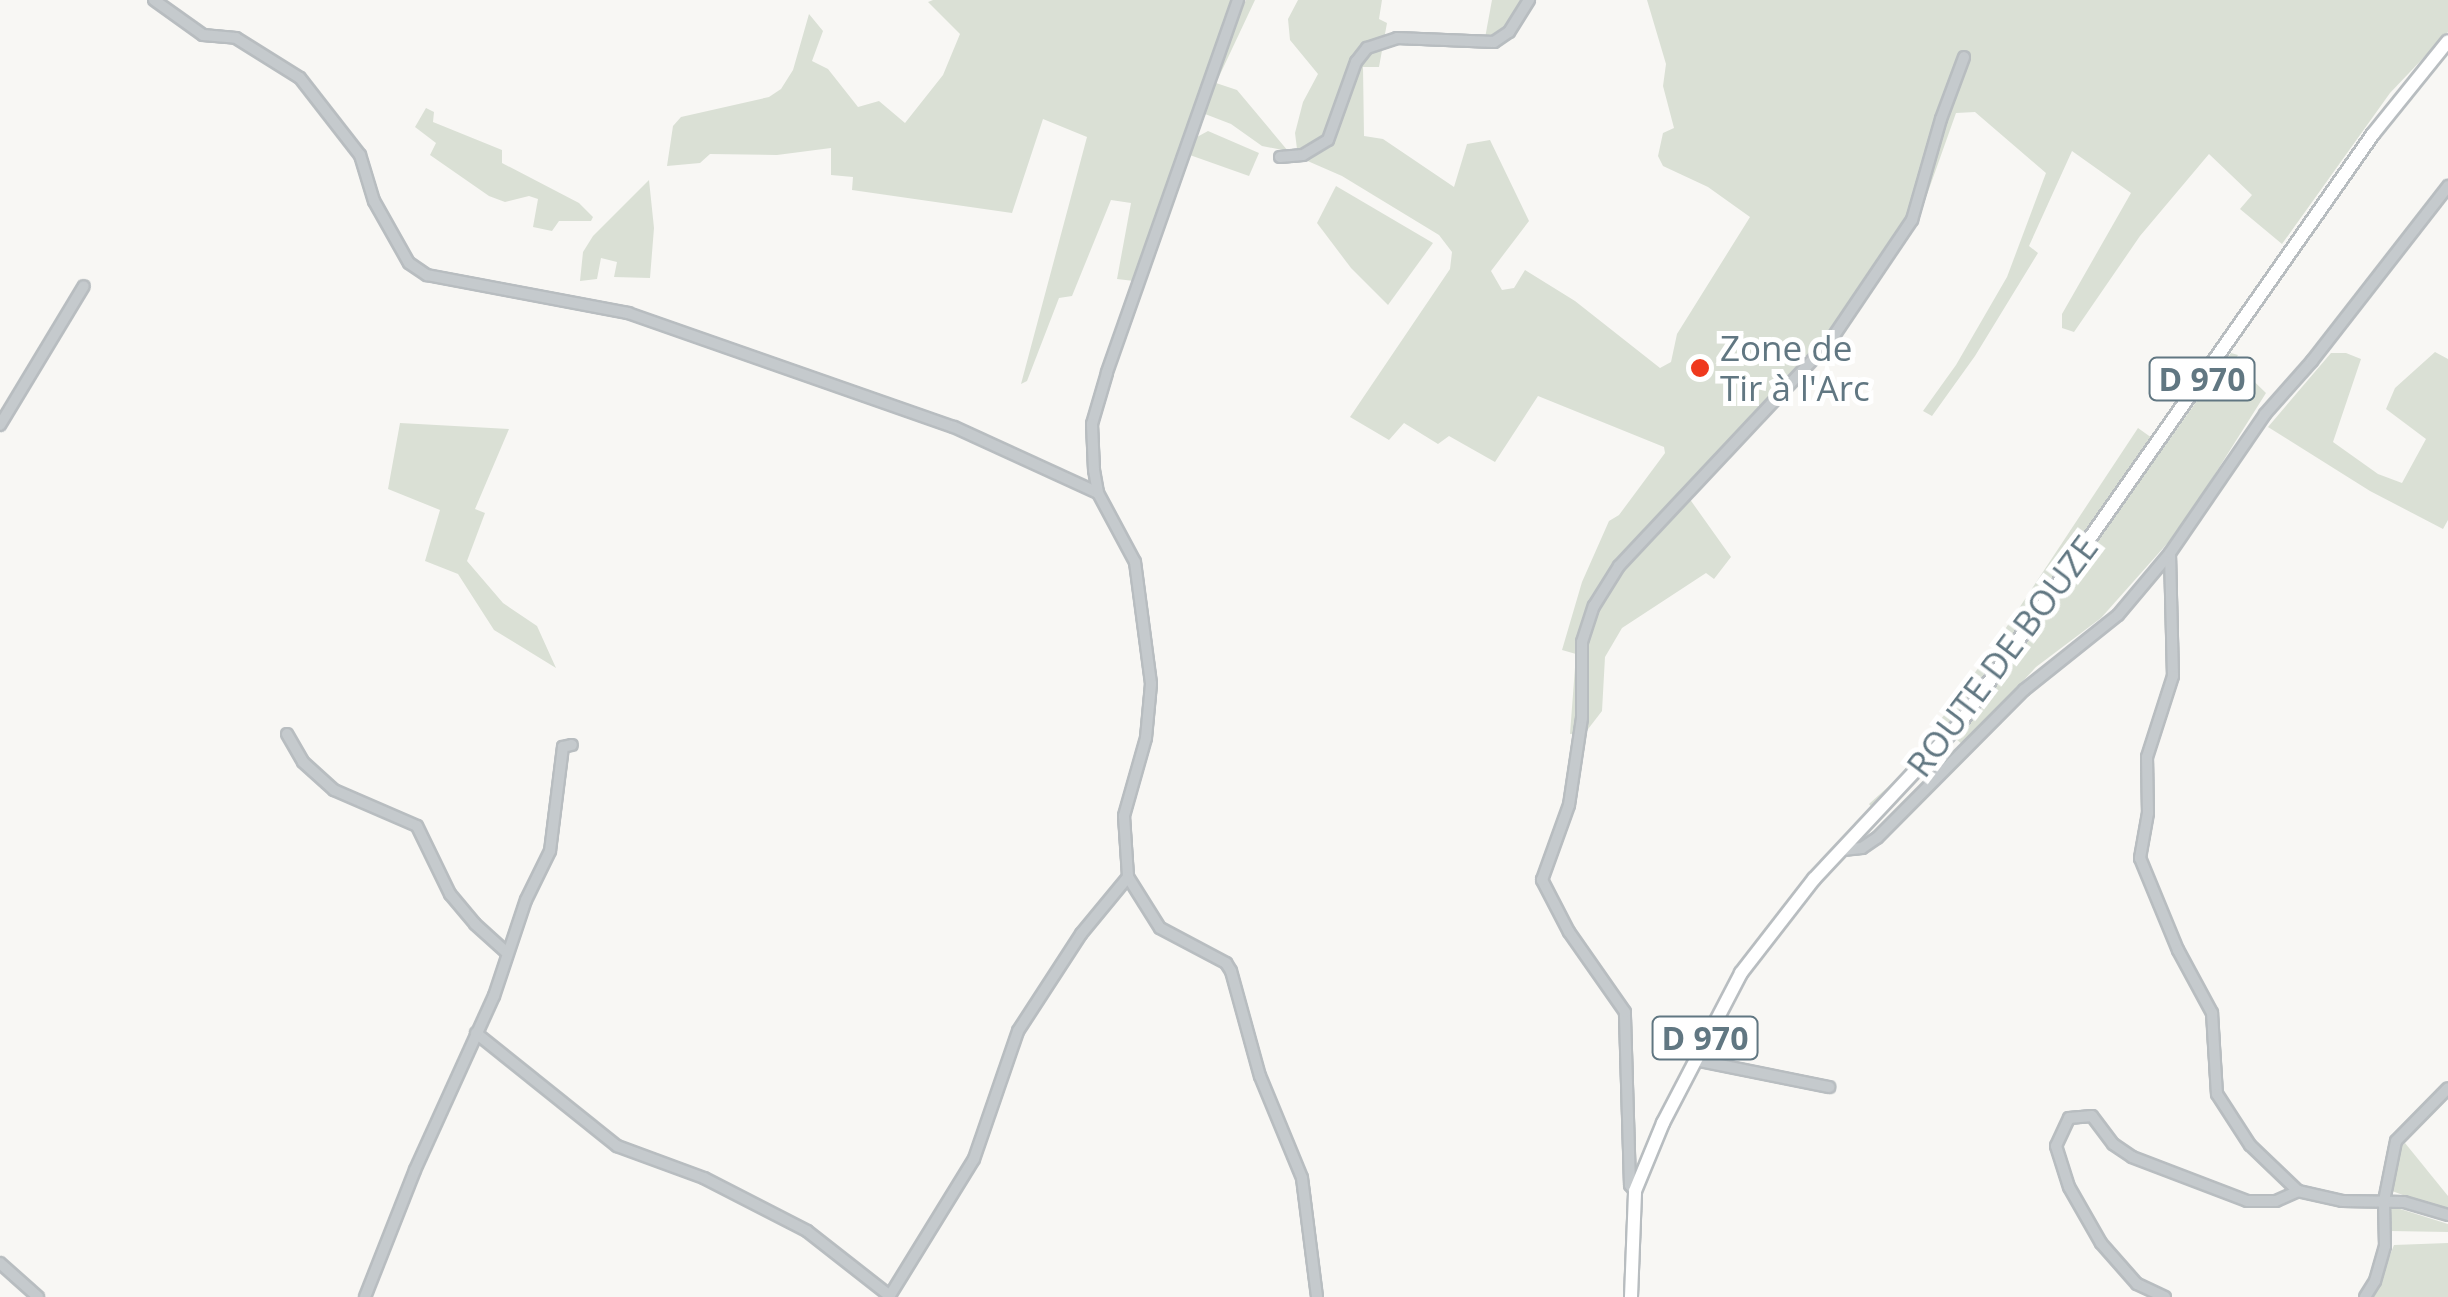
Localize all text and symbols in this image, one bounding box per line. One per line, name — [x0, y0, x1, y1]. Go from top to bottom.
place label: Zone de Tir à l'Arc — [1720, 327, 1870, 409]
road number: D 970 — [2147, 352, 2257, 406]
marker: Zone de Tir à l'Arc — [1689, 357, 1711, 379]
street label: ROUTE DE BOUZE — [1898, 527, 2106, 785]
road number: D 970 — [1650, 1011, 1760, 1065]

